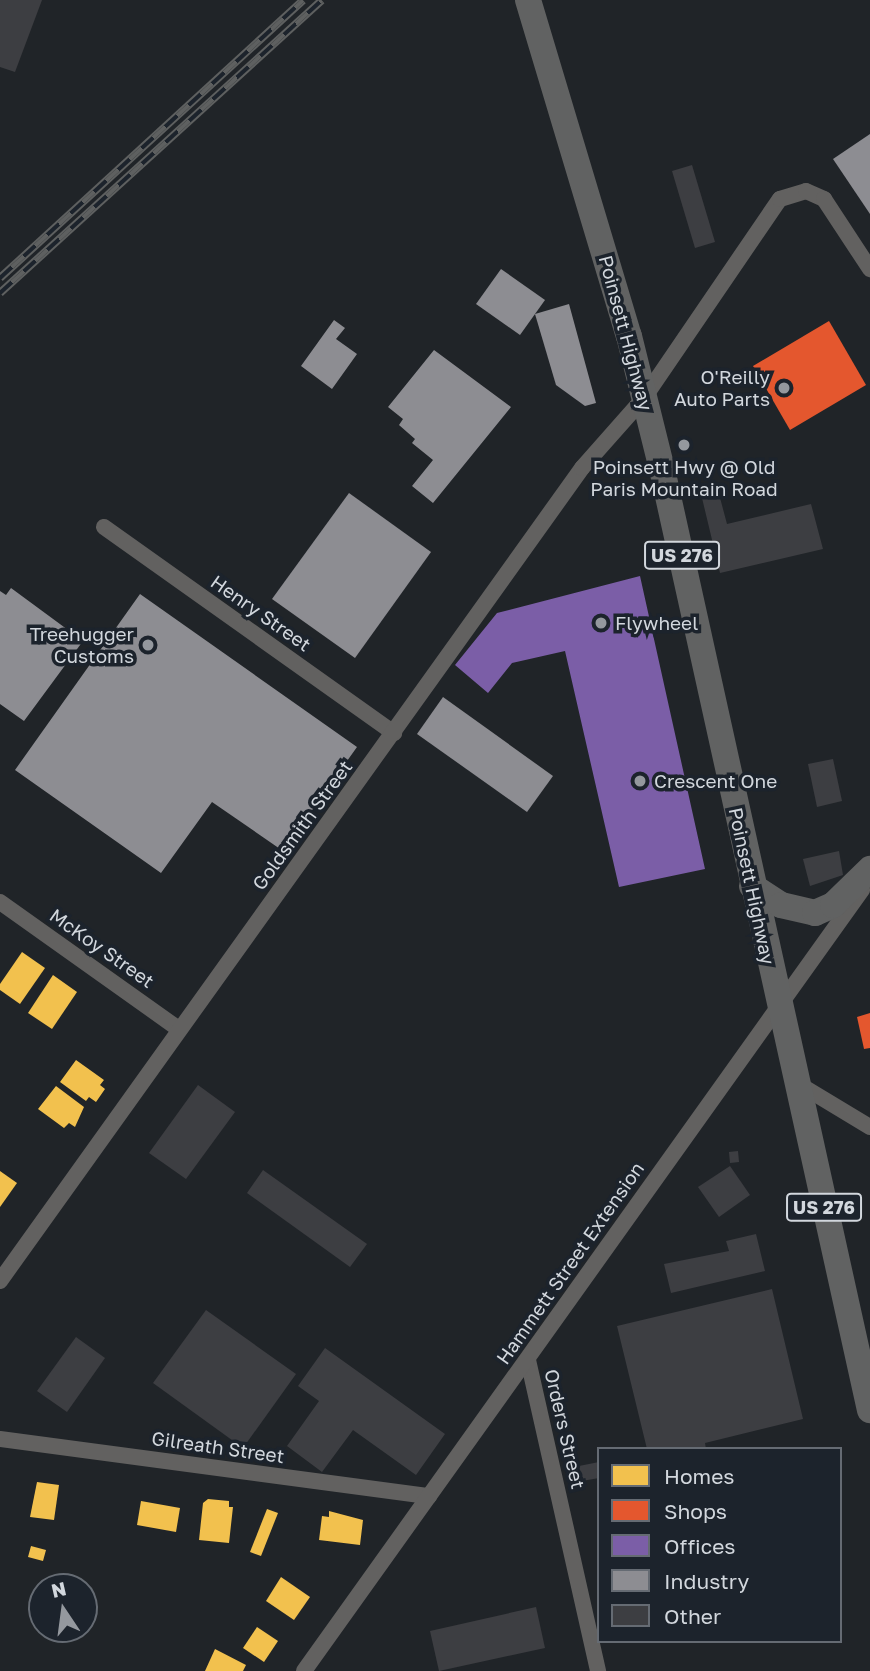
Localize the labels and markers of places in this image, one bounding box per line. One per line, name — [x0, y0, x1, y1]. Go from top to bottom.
place label: O'Reilly Auto Parts — [674, 366, 770, 410]
marker: O'Reilly Auto Parts — [776, 380, 792, 396]
marker: Poinsett Hwy @ Old Paris Mountain Road — [676, 437, 692, 453]
place label: Poinsett Hwy @ Old Paris Mountain Road — [590, 456, 778, 500]
place label: Flywheel — [615, 612, 698, 634]
marker: Flywheel — [593, 615, 609, 631]
place label: Treehugger Customs — [30, 623, 134, 667]
marker: Treehugger Customs — [140, 637, 156, 653]
place label: Crescent One — [654, 770, 777, 792]
marker: Crescent One — [632, 773, 648, 789]

